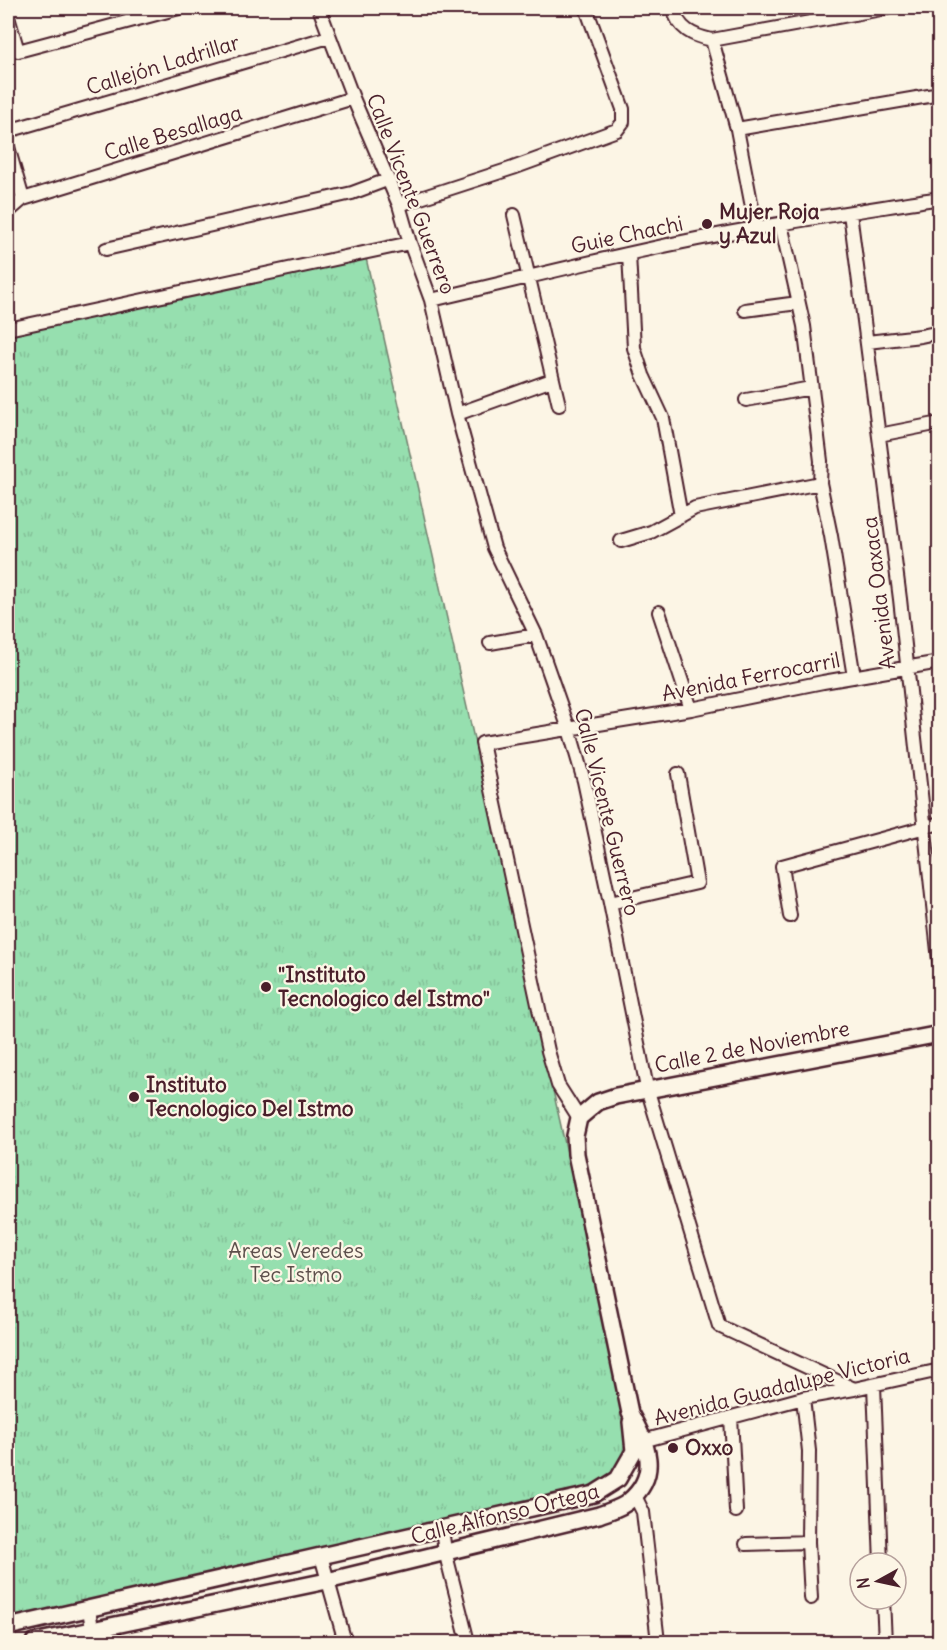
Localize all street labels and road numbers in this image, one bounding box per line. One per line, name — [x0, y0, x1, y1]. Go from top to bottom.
street label: Callejón Ladrillar — [83, 28, 243, 101]
street label: Calle Vicente Guerrero — [361, 90, 462, 298]
street label: Calle Besallaga — [101, 99, 245, 166]
street label: Guie Chachi — [568, 209, 685, 260]
street label: Avenida Oaxaca — [856, 515, 901, 671]
street label: Avenida Ferrocarril — [660, 646, 842, 707]
street label: Calle Vicente Guerrero — [569, 705, 646, 918]
street label: Calle 2 de Noviembre — [652, 1014, 852, 1079]
street label: Avenida Guadalupe Victoria — [651, 1342, 913, 1431]
street label: Calle Alfonso Ortega — [408, 1477, 602, 1550]

